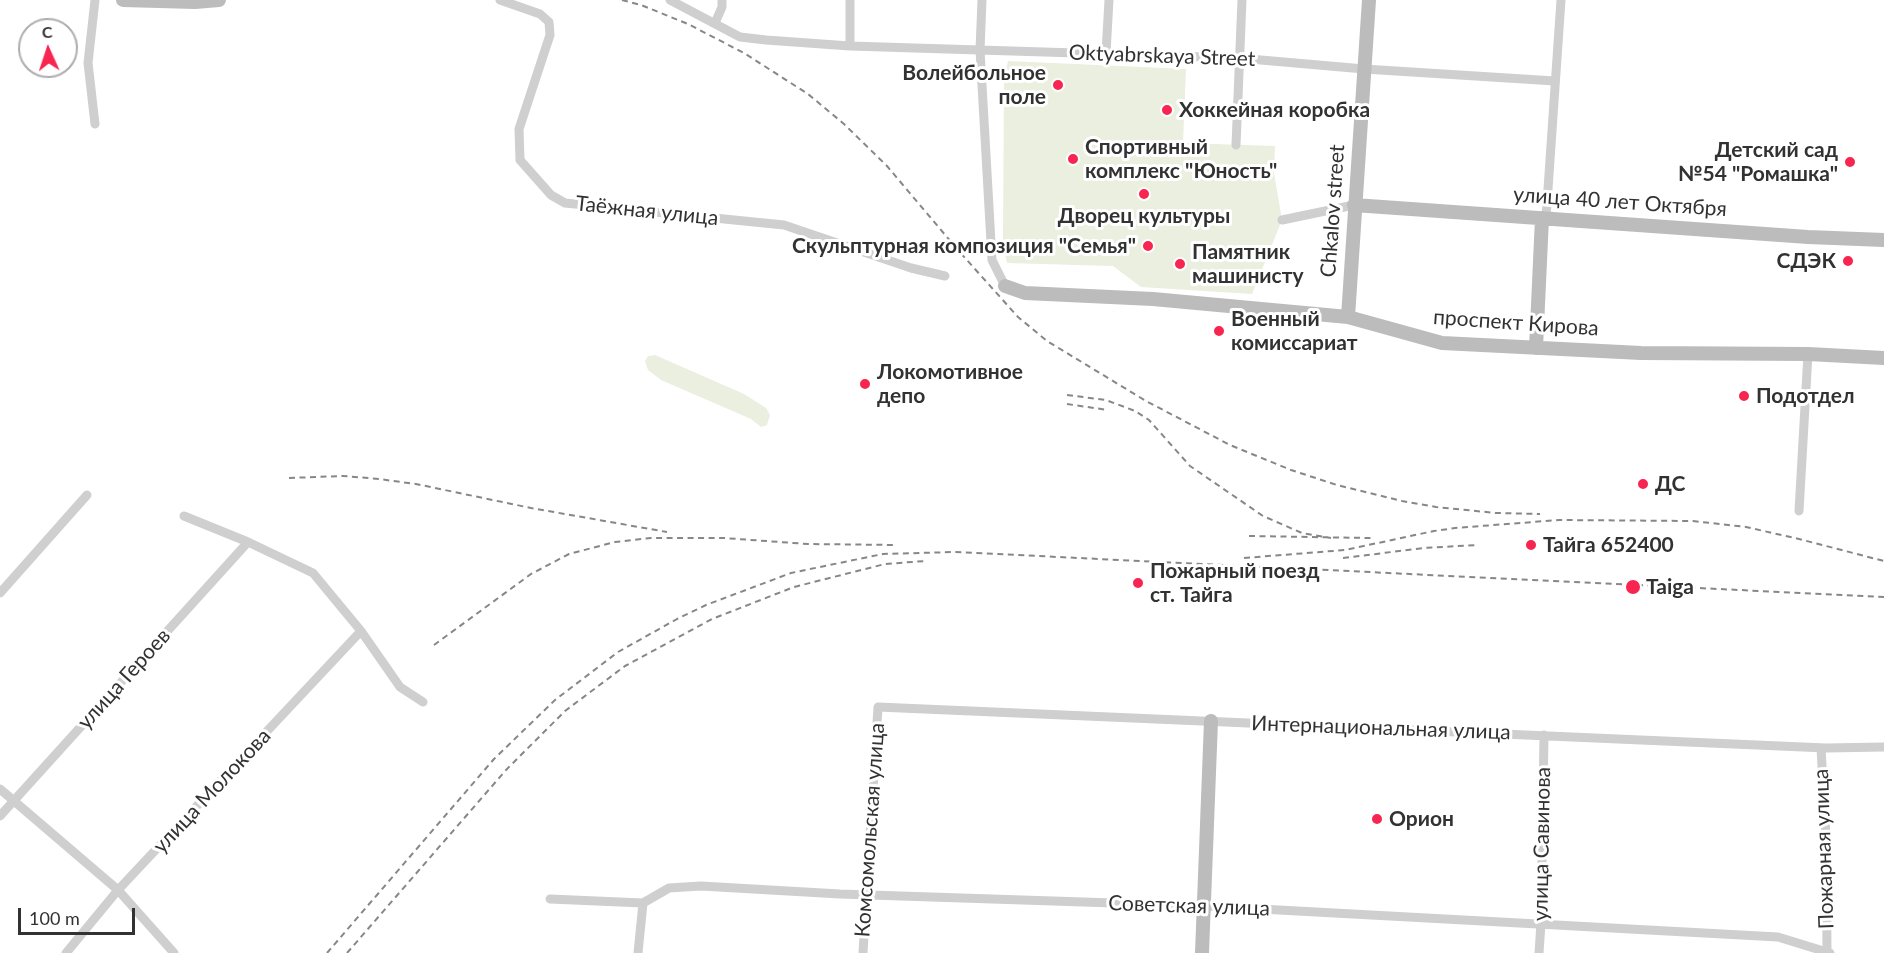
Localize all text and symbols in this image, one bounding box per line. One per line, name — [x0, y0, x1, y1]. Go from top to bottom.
north arrow — [18, 18, 78, 78]
text: С — [41, 22, 53, 41]
street label: Oktyabrskaya Street — [1068, 40, 1256, 72]
place label: Волейбольное поле — [902, 60, 1046, 110]
marker: Волейбольное поле — [1051, 78, 1065, 92]
place label: Хоккейная коробка — [1179, 97, 1370, 123]
marker: Хоккейная коробка — [1160, 103, 1174, 117]
place label: Спортивный комплекс "Юность" — [1085, 134, 1277, 184]
place label: Детский сад №54 "Ромашка" — [1678, 137, 1838, 187]
street label: Chkalov street — [1316, 144, 1350, 278]
marker: Спортивный комплекс "Юность" — [1066, 152, 1080, 166]
marker: Детский сад №54 "Ромашка" — [1843, 155, 1857, 169]
street label: улица 40 лет Октября — [1512, 182, 1728, 222]
marker: Дворец культуры — [1137, 187, 1151, 201]
street label: Таёжная улица — [574, 191, 720, 231]
place label: Дворец культуры — [1058, 203, 1230, 229]
place label: Скульптурная композиция "Семья" — [792, 233, 1136, 259]
marker: Скульптурная композиция "Семья" — [1141, 239, 1155, 253]
place label: Памятник машинисту — [1192, 239, 1304, 289]
place label: СДЭК — [1776, 248, 1836, 274]
marker: СДЭК — [1841, 254, 1855, 268]
marker: Памятник машинисту — [1173, 257, 1187, 271]
street label: проспект Кирова — [1432, 305, 1600, 341]
place label: Военный комиссариат — [1231, 306, 1357, 356]
marker: Военный комиссариат — [1212, 324, 1226, 338]
place label: Локомотивное депо — [877, 359, 1023, 409]
marker: Локомотивное депо — [858, 377, 872, 391]
place label: Подотдел — [1756, 383, 1855, 409]
marker: Подотдел — [1737, 389, 1751, 403]
place label: ДС — [1655, 471, 1685, 497]
marker: ДС — [1636, 477, 1650, 491]
place label: Тайга 652400 — [1543, 532, 1674, 558]
marker: Тайга 652400 — [1524, 538, 1538, 552]
place label: Пожарный поезд ст. Тайга — [1150, 558, 1320, 608]
place label: Taiga — [1646, 574, 1694, 600]
marker: Пожарный поезд ст. Тайга — [1131, 576, 1145, 590]
marker: Taiga — [1624, 578, 1642, 596]
street label: улица Героев — [72, 624, 176, 734]
street label: Интернациональная улица — [1251, 711, 1511, 745]
street label: Комсомольская улица — [850, 722, 890, 938]
street label: улица Молокова — [148, 724, 276, 858]
street label: улица Савинова — [1528, 767, 1556, 921]
street label: Пожарная улица — [1809, 768, 1839, 930]
place label: Орион — [1389, 806, 1454, 832]
marker: Орион — [1370, 812, 1384, 826]
street label: Советская улица — [1108, 891, 1270, 921]
scale bar — [21, 896, 138, 934]
text: 100 m — [29, 907, 80, 929]

